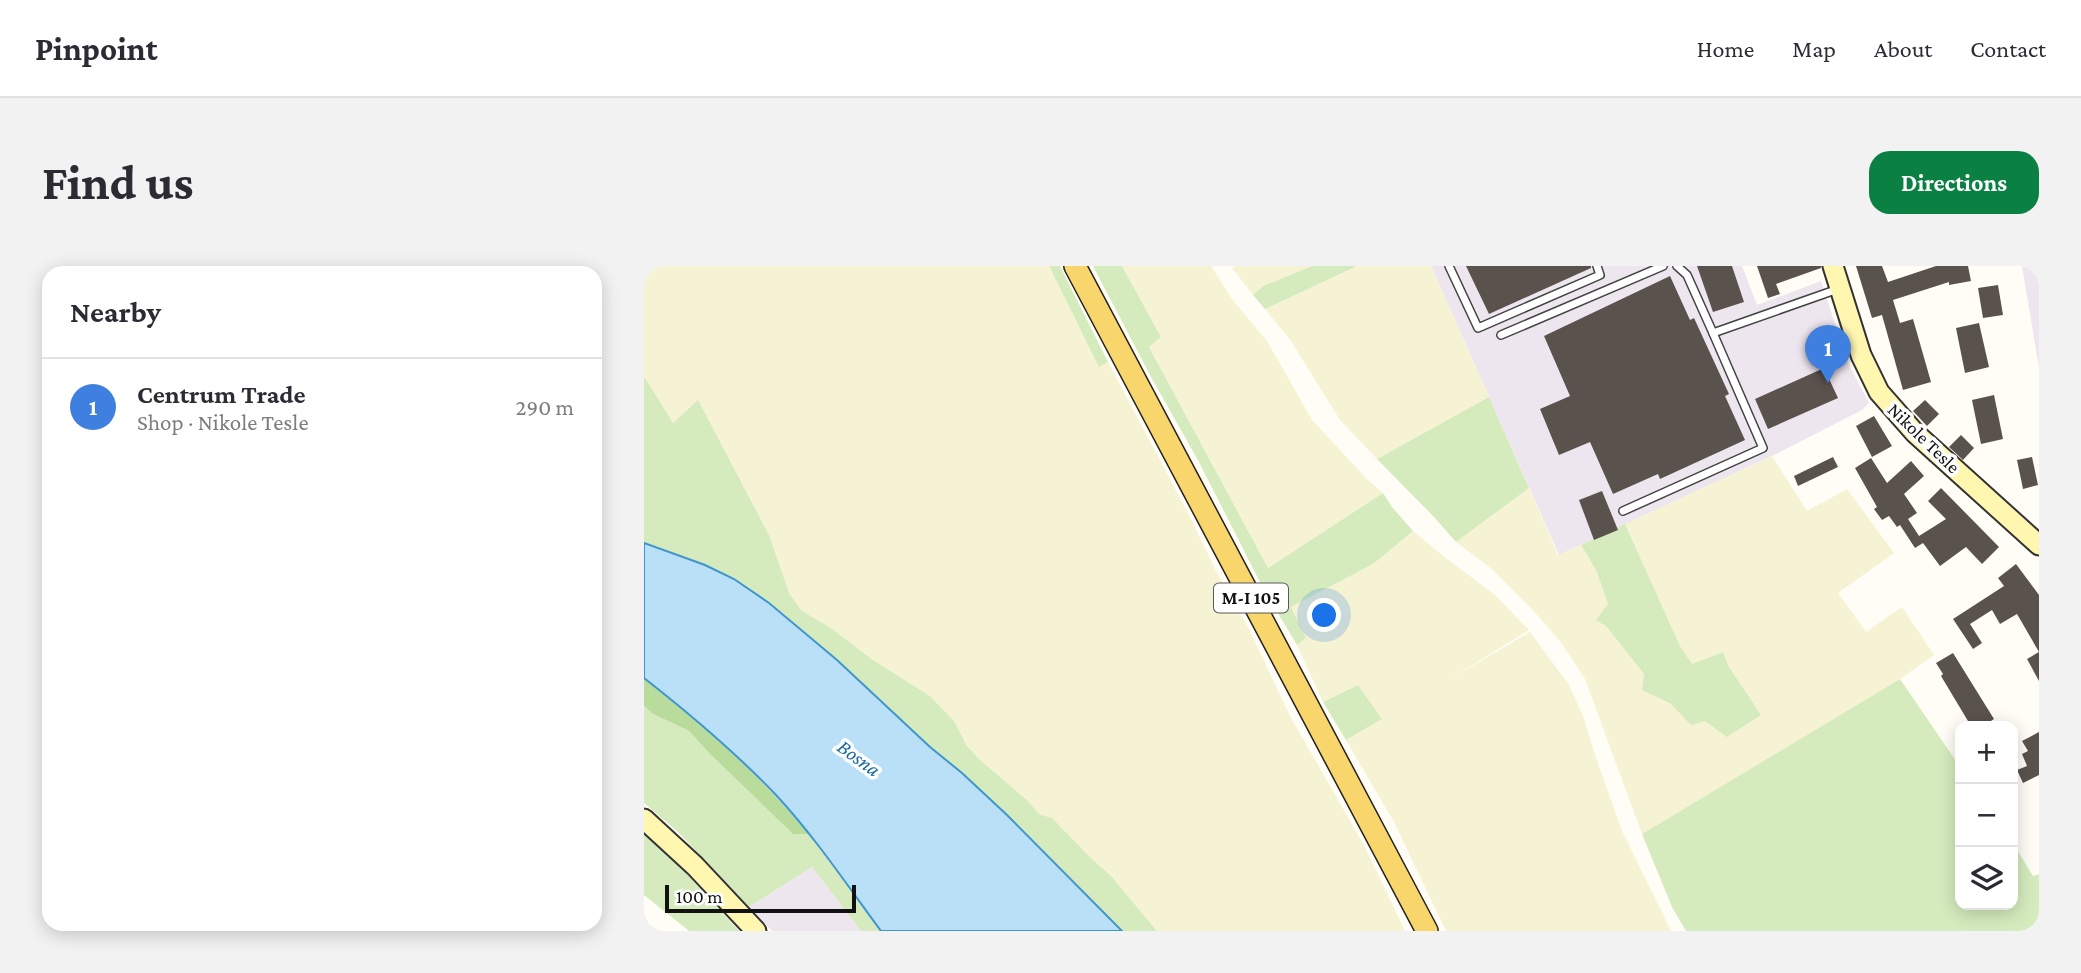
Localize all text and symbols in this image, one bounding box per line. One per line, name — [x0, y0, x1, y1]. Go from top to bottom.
text: Pinpoint — [35, 30, 158, 67]
text: Home — [1697, 35, 1754, 62]
text: Map — [1792, 35, 1836, 62]
text: About — [1874, 35, 1932, 62]
text: Contact — [1970, 35, 2046, 62]
button: Directions — [1869, 151, 2039, 214]
text: Find us — [42, 155, 194, 210]
text: Nearby — [70, 295, 161, 328]
pin: 1 — [1805, 325, 1851, 383]
text: Centrum Trade — [137, 380, 306, 409]
text: 1 — [89, 394, 97, 420]
text: 290 m — [516, 394, 574, 420]
street label: Nikole Tesle — [1884, 399, 1964, 477]
text: Shop · Nikole Tesle — [137, 409, 309, 435]
road number: M-I 105 — [1214, 584, 1288, 612]
your location — [1307, 598, 1341, 632]
map controls — [1955, 721, 2018, 910]
button: + — [1955, 721, 2018, 784]
water label: Bosna — [833, 734, 885, 782]
button: − — [1955, 784, 2018, 847]
button: layers — [1955, 847, 2018, 910]
scale bar — [665, 882, 856, 914]
text: 100 m — [676, 886, 723, 907]

